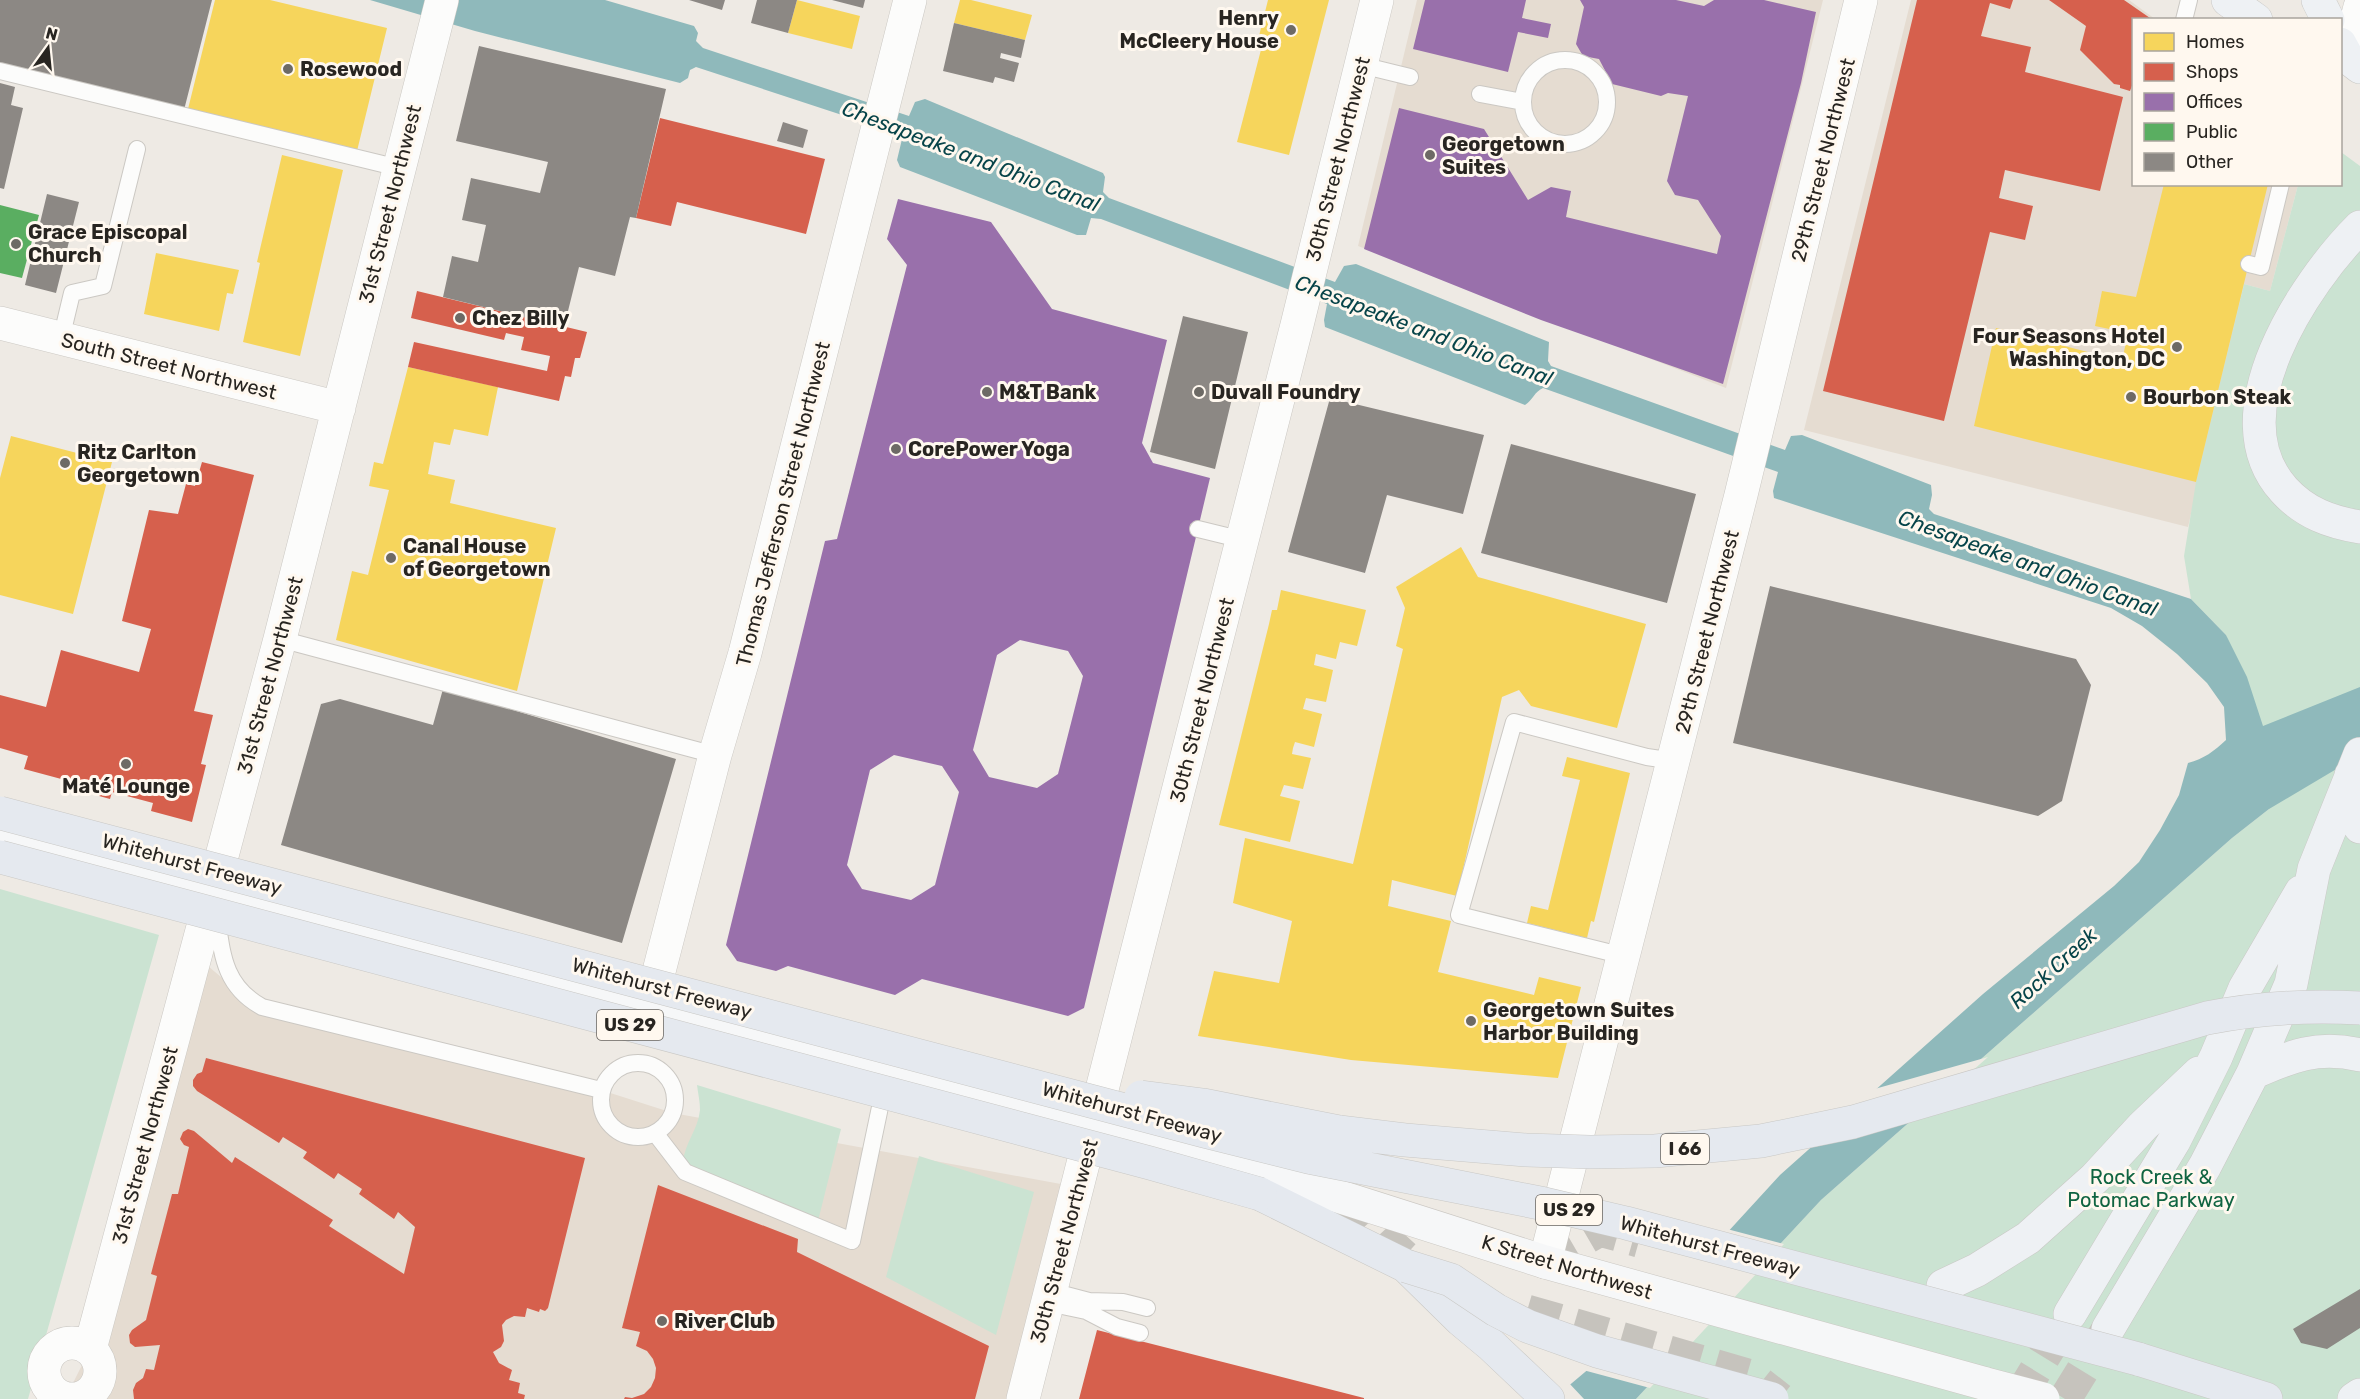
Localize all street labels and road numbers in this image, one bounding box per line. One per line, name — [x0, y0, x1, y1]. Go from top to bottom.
street label: 30th Street Northwest — [1301, 54, 1375, 264]
street label: 29th Street Northwest — [1786, 56, 1860, 264]
street label: 31st Street Northwest — [354, 102, 426, 306]
street label: South Street Northwest — [59, 328, 279, 404]
street label: Thomas Jefferson Street Northwest — [731, 339, 835, 669]
street label: 29th Street Northwest — [1670, 528, 1744, 736]
street label: 31st Street Northwest — [232, 573, 308, 776]
street label: 30th Street Northwest — [1165, 595, 1239, 805]
street label: Whitehurst Freeway — [99, 828, 285, 900]
street label: Whitehurst Freeway — [569, 952, 755, 1024]
road number: US 29 — [597, 1010, 663, 1040]
street label: 31st Street Northwest — [107, 1043, 183, 1246]
street label: Whitehurst Freeway — [1039, 1076, 1225, 1148]
road number: I 66 — [1661, 1134, 1709, 1164]
street label: 30th Street Northwest — [1025, 1136, 1103, 1346]
road number: US 29 — [1536, 1195, 1602, 1225]
street label: Whitehurst Freeway — [1617, 1210, 1803, 1282]
street label: K Street Northwest — [1479, 1230, 1655, 1304]

